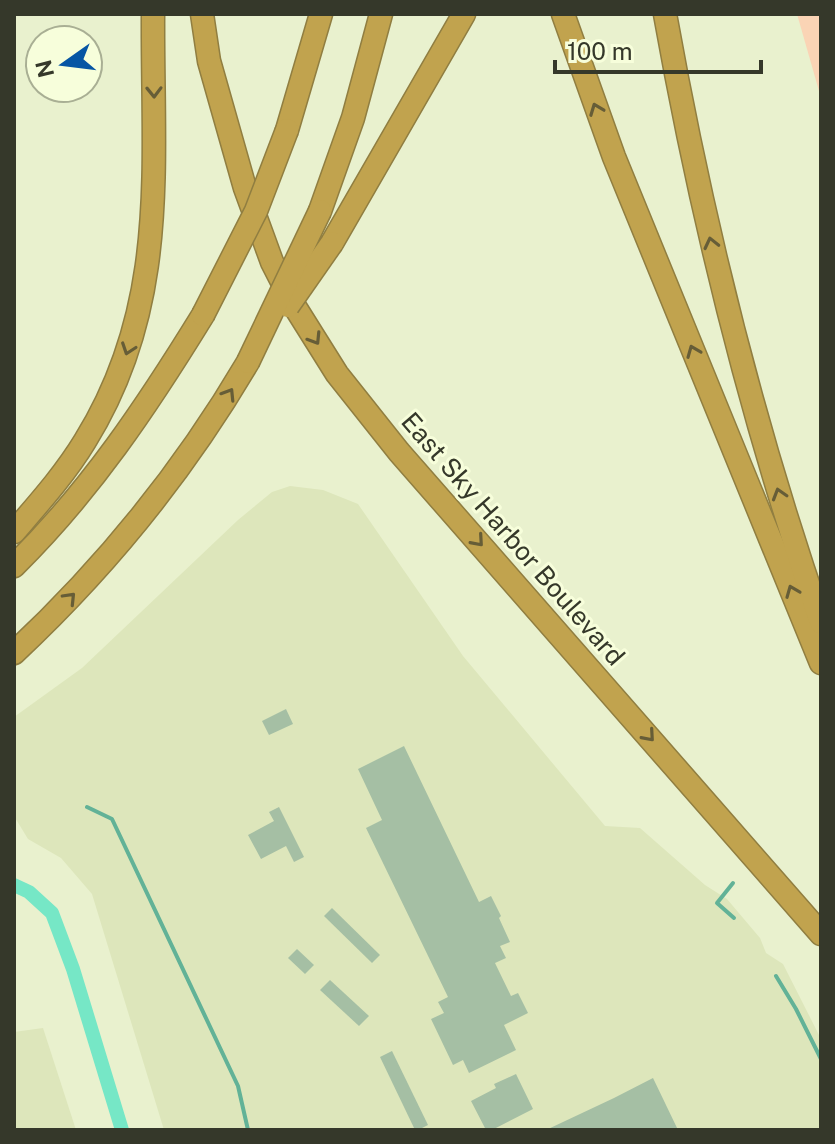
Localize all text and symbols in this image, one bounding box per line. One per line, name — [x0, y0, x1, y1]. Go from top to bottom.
north arrow — [24, 24, 104, 104]
scale bar — [555, 24, 761, 74]
text: 100 m — [567, 37, 633, 65]
text: N — [30, 57, 59, 80]
one-way arrow — [145, 86, 162, 99]
one-way arrow — [589, 103, 606, 117]
one-way arrow — [703, 237, 720, 251]
one-way arrow — [305, 330, 320, 344]
one-way arrow — [122, 341, 138, 355]
one-way arrow — [687, 344, 703, 359]
one-way arrow — [220, 388, 235, 403]
street label: East Sky Harbor Boulevard — [395, 406, 632, 671]
one-way arrow — [772, 488, 788, 502]
one-way arrow — [468, 531, 482, 546]
one-way arrow — [785, 585, 801, 599]
one-way arrow — [61, 593, 75, 607]
one-way arrow — [639, 727, 654, 742]

